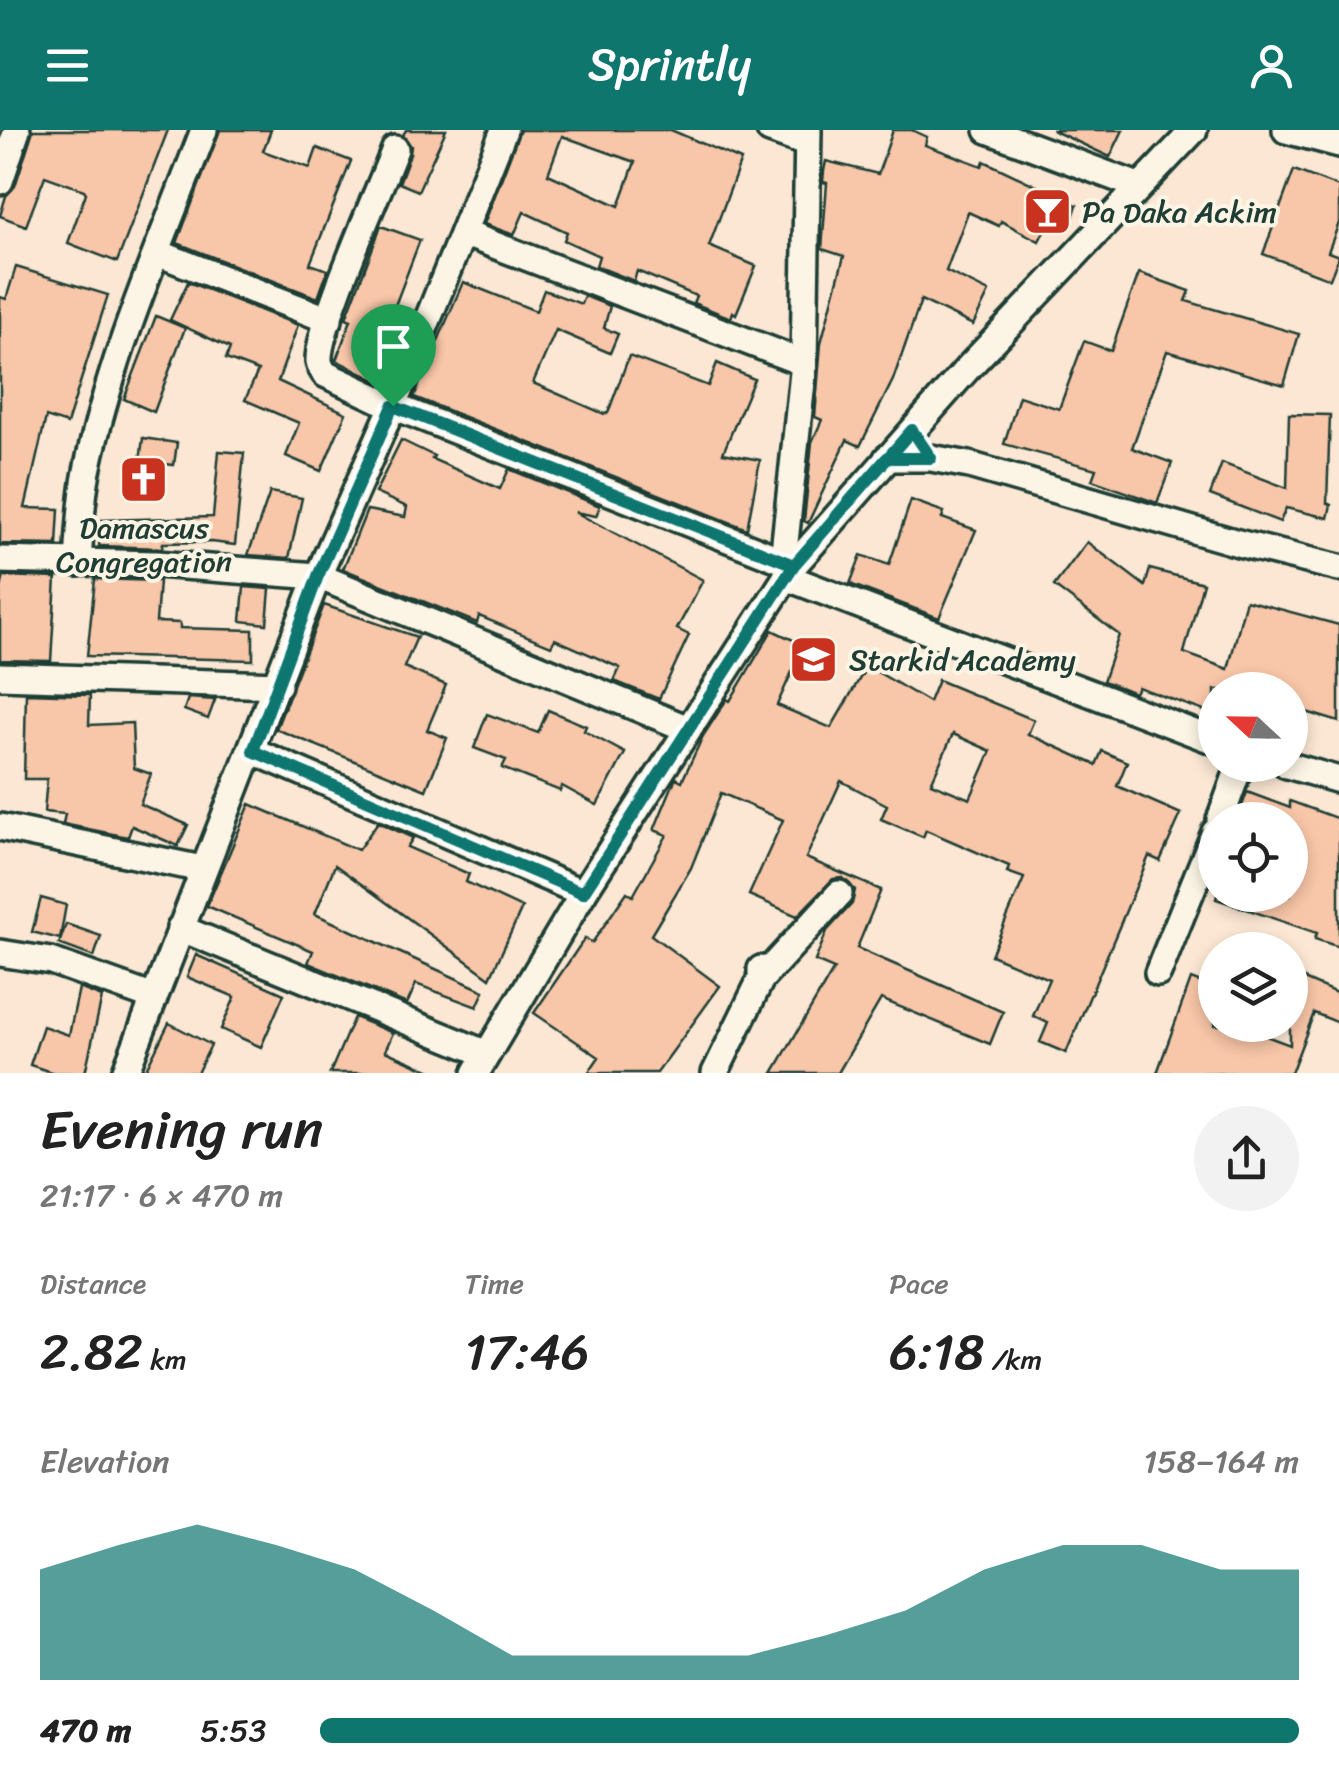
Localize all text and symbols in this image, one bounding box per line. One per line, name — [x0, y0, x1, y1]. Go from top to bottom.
text: Sprintly — [588, 25, 751, 105]
icon: menu — [40, 38, 95, 93]
icon: person — [1244, 38, 1299, 93]
place label: Pa Daka Ackim — [1082, 185, 1277, 239]
bar icon: Pa Daka Ackim — [1021, 186, 1073, 238]
pin — [351, 304, 436, 407]
icon: arrive — [366, 319, 421, 374]
church icon: Damascus Congregation — [118, 453, 170, 505]
place label: Damascus Congregation — [56, 501, 232, 589]
place label: Starkid Academy — [849, 633, 1076, 687]
school or university icon: Starkid Academy — [788, 634, 840, 686]
north arrow — [1198, 672, 1308, 782]
map controls — [1198, 672, 1308, 1042]
button: locate — [1198, 802, 1308, 912]
button: layers — [1198, 932, 1308, 1042]
text: Evening run — [40, 1081, 323, 1178]
button: share — [1194, 1106, 1299, 1211]
text: 21:17 · 6 × 470 m — [40, 1167, 283, 1224]
text: Distance — [40, 1259, 146, 1308]
text: Time — [465, 1259, 524, 1308]
text: Pace — [889, 1259, 949, 1308]
text: 2.82 — [40, 1308, 143, 1397]
text: 17:46 — [465, 1308, 589, 1397]
text: 6:18 — [889, 1308, 984, 1397]
text: km — [143, 1335, 187, 1384]
text: /km — [984, 1335, 1042, 1384]
text: Elevation — [40, 1433, 170, 1490]
text: 158–164 m — [1143, 1433, 1299, 1490]
text: 470 m — [40, 1702, 131, 1759]
text: 5:53 — [200, 1702, 266, 1759]

